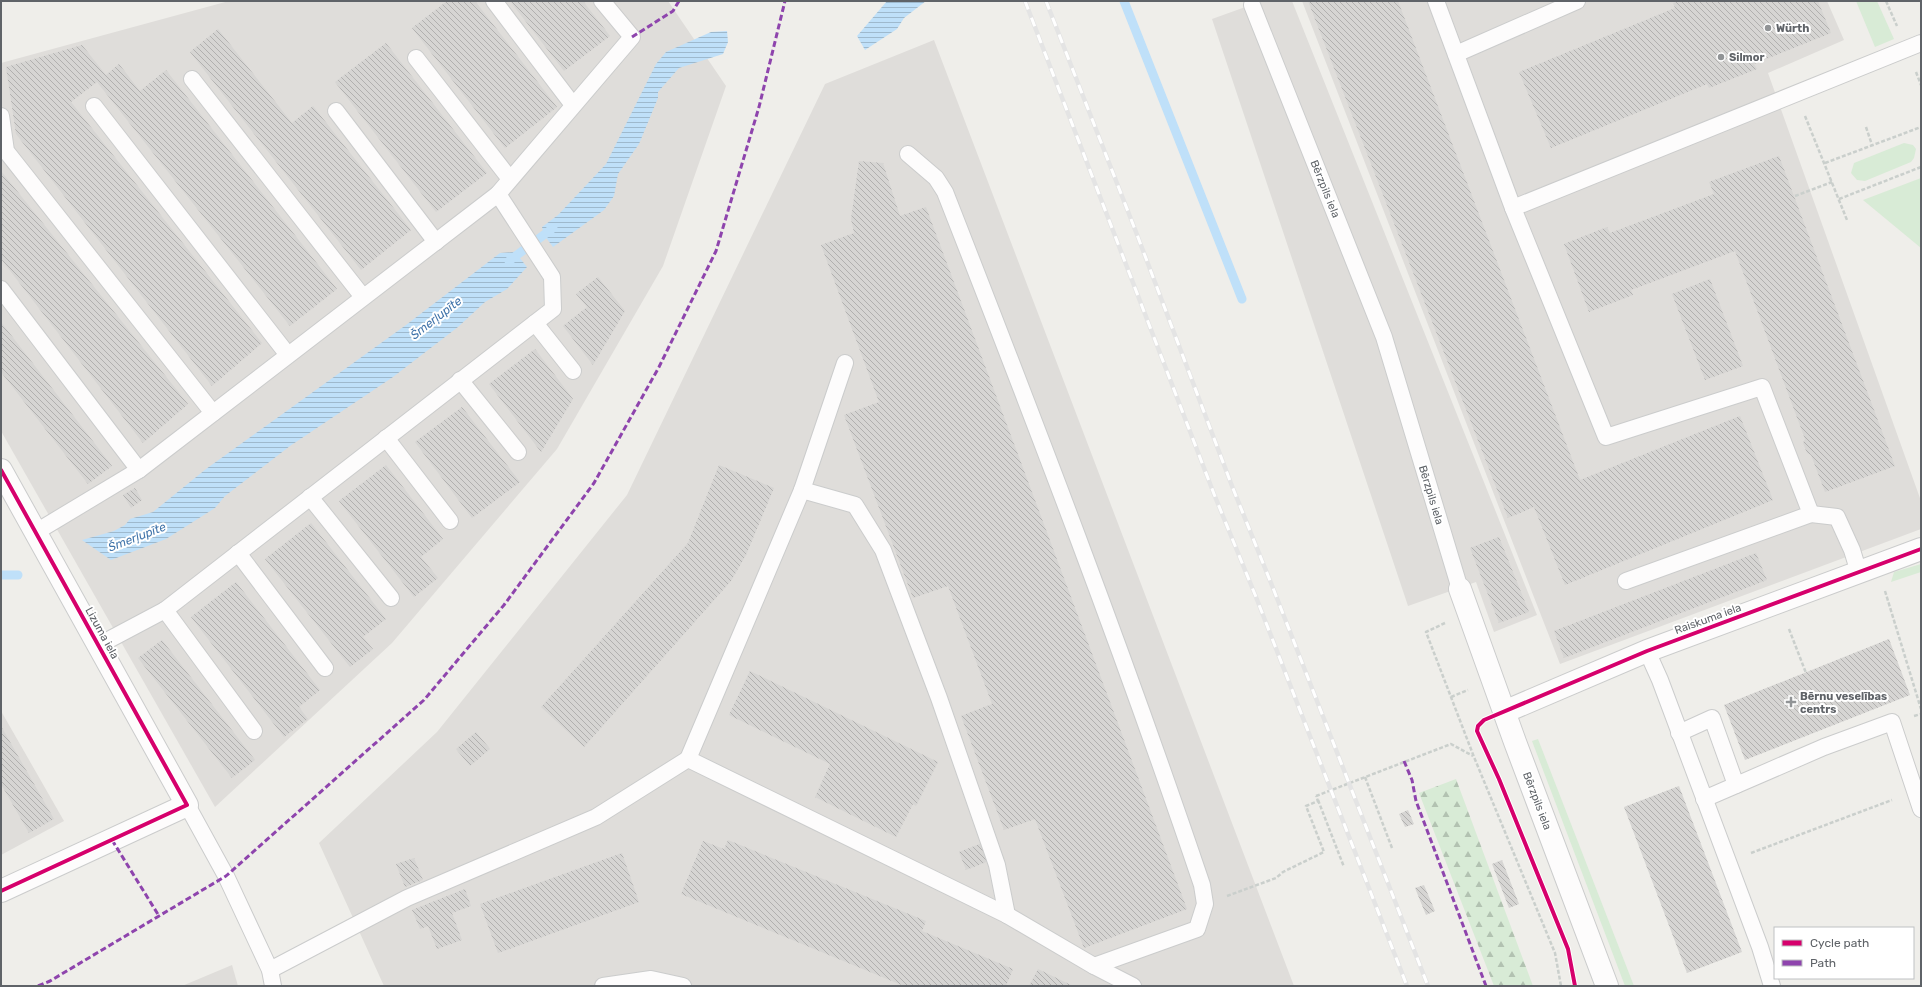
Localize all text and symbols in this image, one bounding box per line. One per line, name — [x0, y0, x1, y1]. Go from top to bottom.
place label: Würth — [1776, 22, 1809, 35]
marker: Würth — [1763, 23, 1773, 33]
place label: Silmor — [1729, 51, 1764, 64]
marker: Silmor — [1716, 52, 1726, 62]
street label: Bērzpils iela — [1308, 158, 1342, 220]
water label: Šmerļupīte — [408, 294, 465, 342]
street label: Bērzpils iela — [1416, 464, 1446, 526]
water label: Šmerļupīte — [106, 519, 168, 554]
street label: Raiskuma iela — [1673, 601, 1743, 637]
street label: Lizuma iela — [82, 605, 122, 661]
place label: Bērnu veselības centrs — [1800, 690, 1887, 716]
marker: Bērnu veselības centrs — [1785, 696, 1797, 708]
street label: Bērzpils iela — [1520, 770, 1554, 832]
legend — [1774, 927, 1914, 979]
text: Cycle path — [1810, 936, 1869, 950]
text: Path — [1810, 956, 1836, 970]

